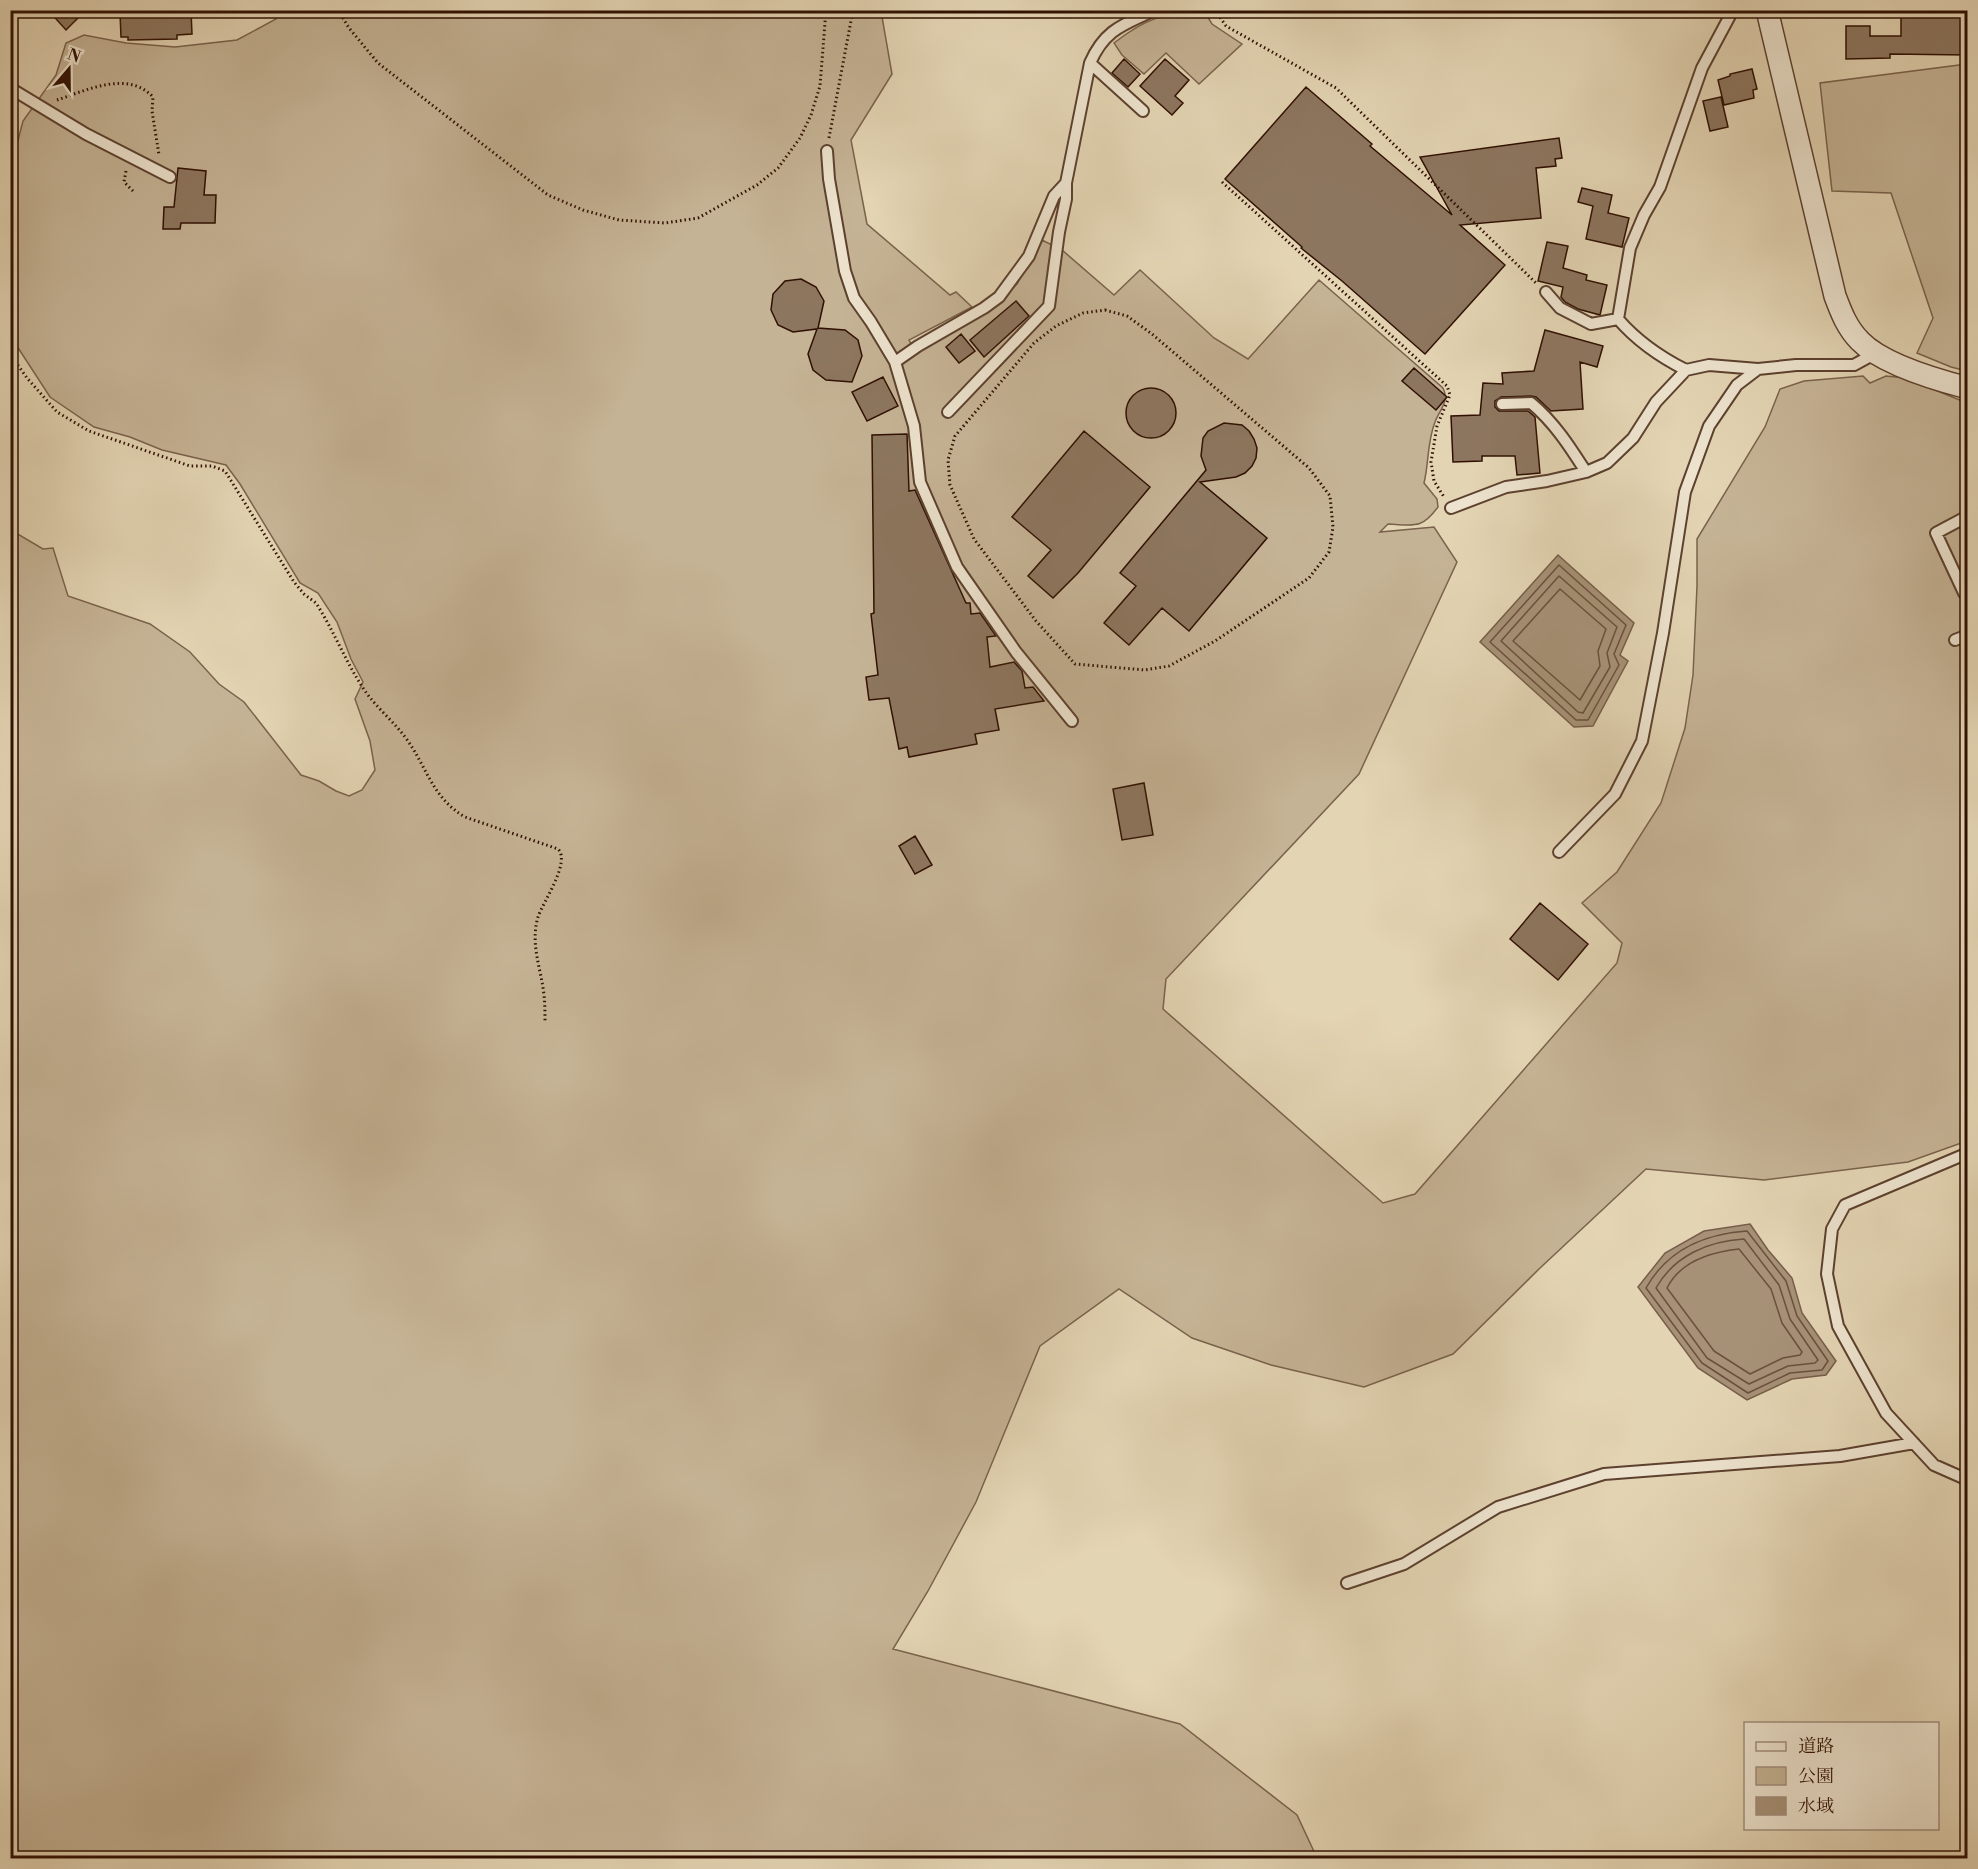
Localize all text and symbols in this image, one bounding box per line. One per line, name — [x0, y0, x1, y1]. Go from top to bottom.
north arrow — [39, 39, 99, 99]
text: N — [64, 44, 83, 68]
legend — [1744, 1722, 1939, 1830]
text: 道路 — [1798, 1735, 1834, 1758]
text: 公園 — [1798, 1765, 1834, 1788]
text: 水域 — [1798, 1795, 1834, 1818]

